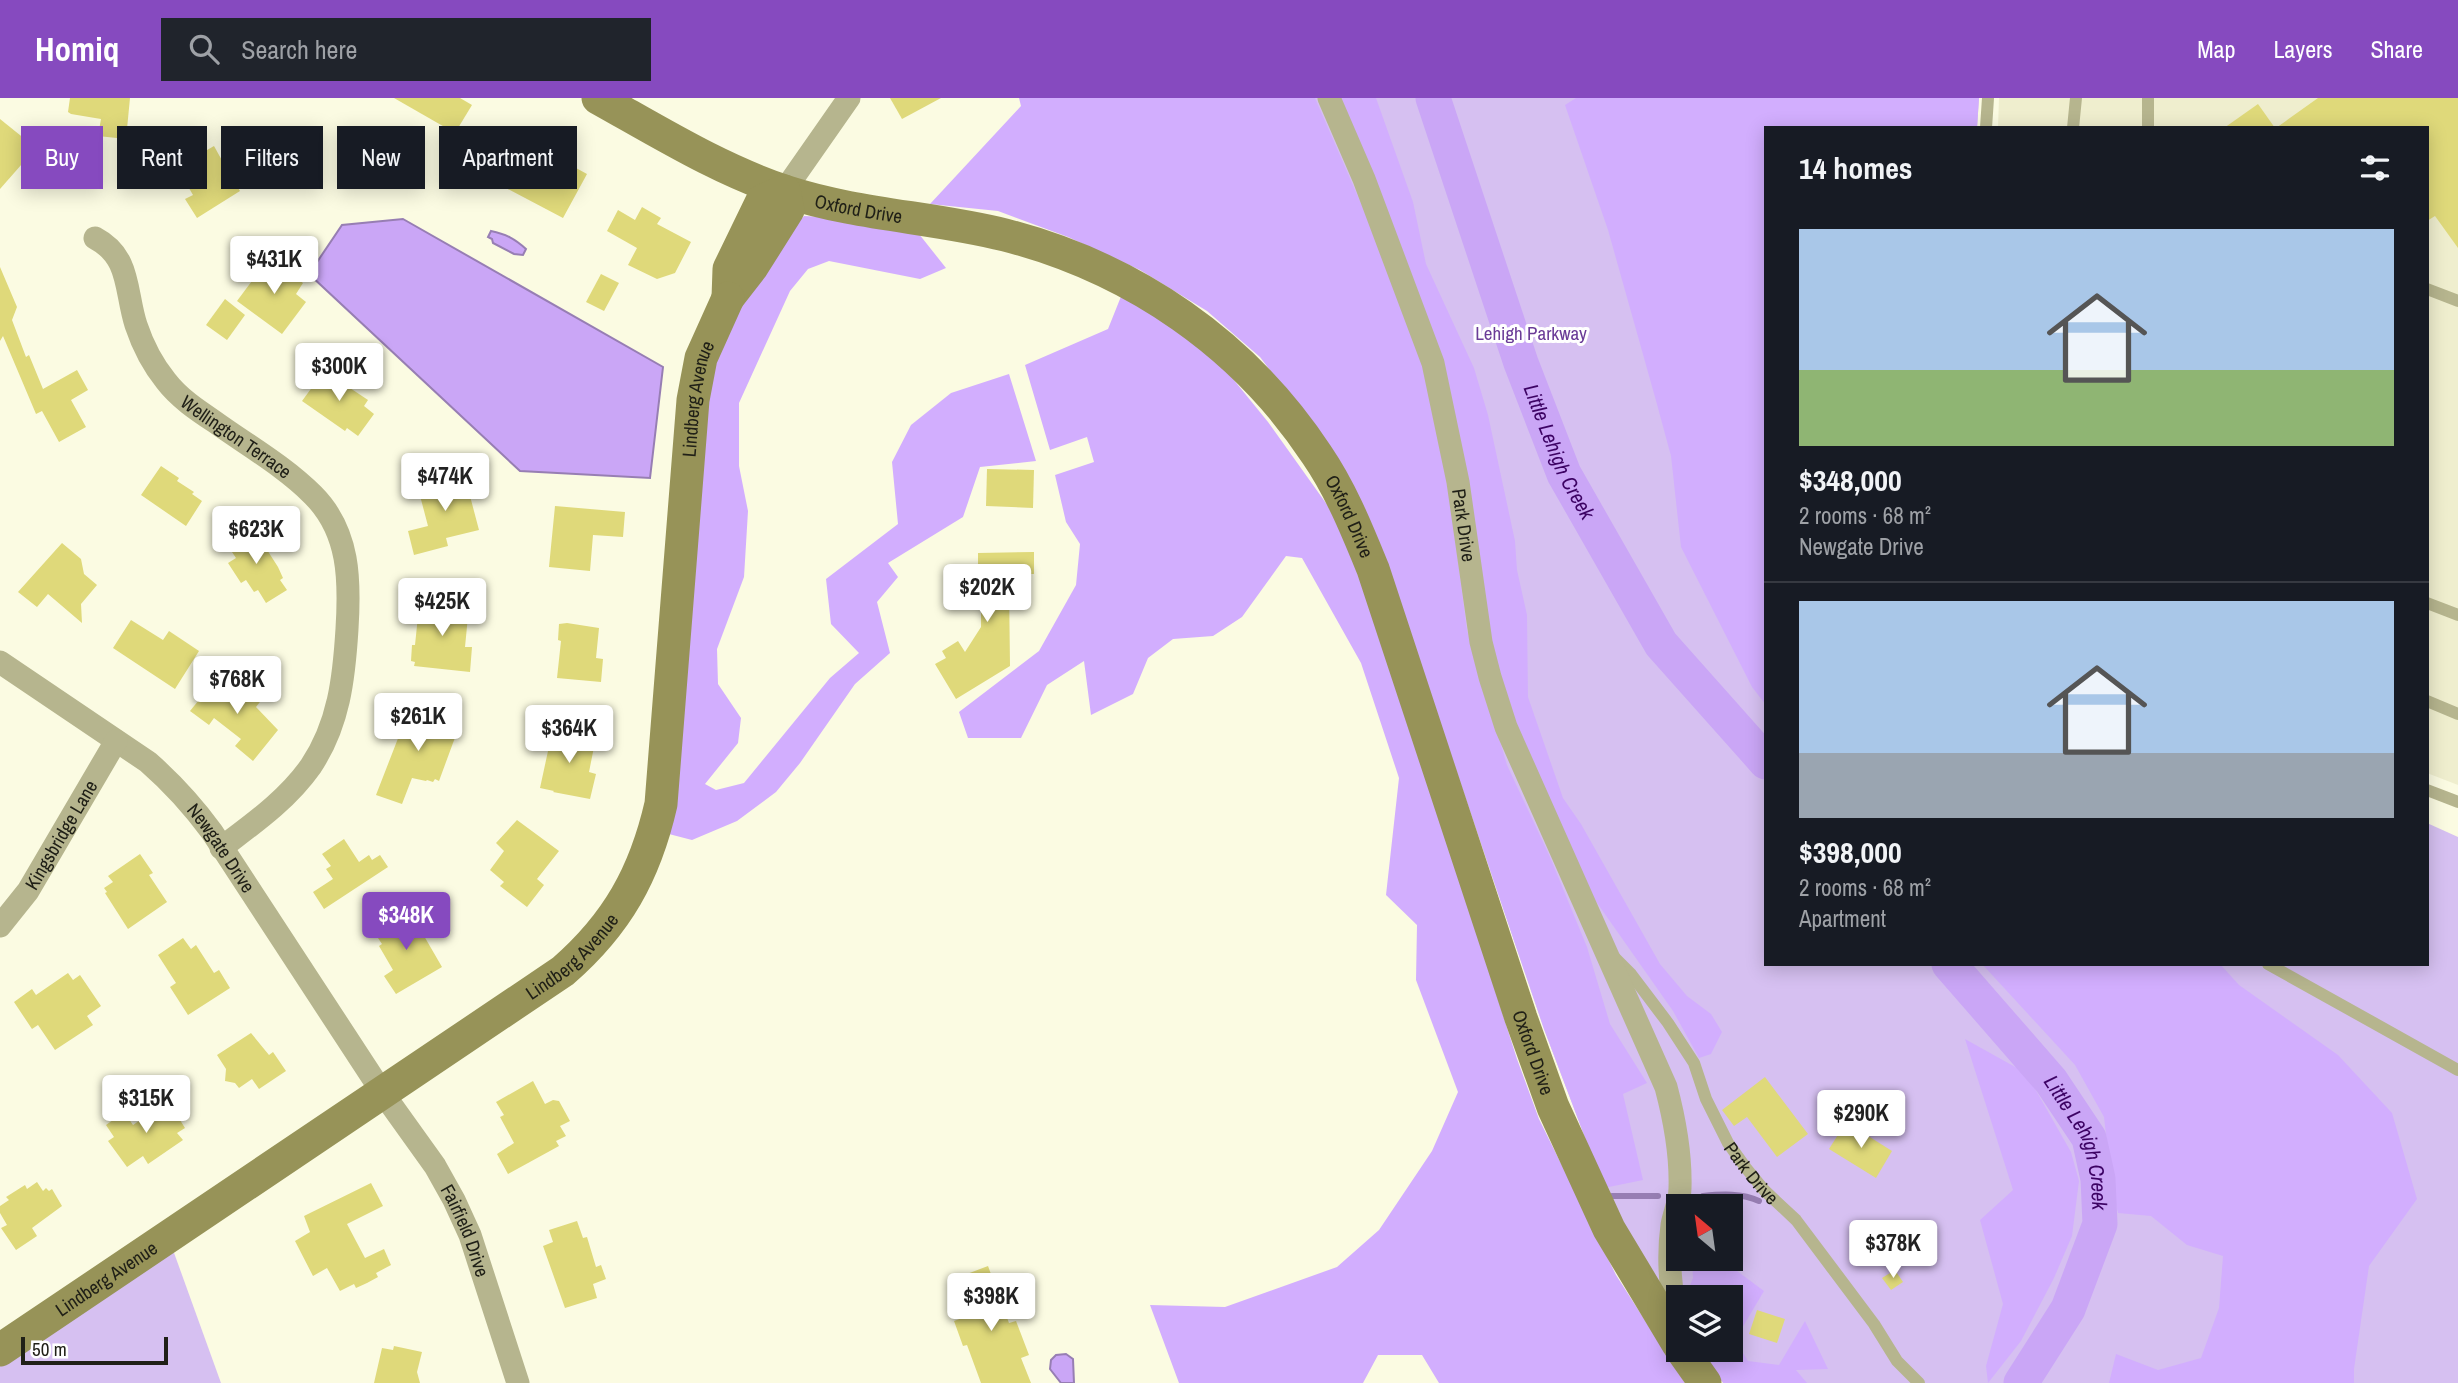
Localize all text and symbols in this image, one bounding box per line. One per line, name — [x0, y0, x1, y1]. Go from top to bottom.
search box — [161, 18, 651, 81]
text: Homiq — [35, 27, 119, 71]
icon: search — [185, 30, 223, 68]
text: Search here — [241, 32, 357, 67]
text: Map — [2197, 33, 2235, 65]
text: Layers — [2273, 33, 2332, 65]
text: Share — [2370, 33, 2423, 65]
chip: Buy — [21, 126, 103, 189]
chip: Rent — [117, 126, 207, 189]
chip: Filters — [221, 126, 323, 189]
chip: New — [337, 126, 425, 189]
chip: Apartment — [439, 126, 577, 189]
text: 14 homes — [1799, 148, 1913, 188]
icon: filters — [2356, 149, 2394, 187]
street label: Oxford Drive — [812, 187, 904, 229]
pin: $431K — [225, 236, 323, 296]
text: $431K — [246, 243, 302, 274]
icon: home — [2034, 275, 2160, 401]
park label: Lehigh Parkway — [1475, 320, 1587, 346]
street label: Lindberg Avenue — [676, 336, 720, 458]
pin: $300K — [290, 344, 388, 403]
text: $300K — [311, 350, 367, 381]
water label: Little Lehigh Creek — [1517, 380, 1603, 526]
street label: Wellington Terrace — [175, 389, 297, 484]
pin: $474K — [396, 454, 494, 513]
text: $474K — [417, 460, 473, 491]
text: $348,000 — [1799, 460, 1902, 500]
street label: Oxford Drive — [1319, 470, 1380, 562]
street label: Park Drive — [1446, 487, 1482, 564]
text: 2 rooms · 68 m² — [1799, 500, 1931, 531]
pin: $623K — [207, 506, 305, 566]
text: $623K — [228, 513, 284, 544]
text: Newgate Drive — [1799, 531, 1924, 562]
pin: $202K — [938, 564, 1036, 624]
text: $202K — [959, 571, 1015, 602]
pin: $425K — [393, 578, 491, 638]
text: $425K — [414, 585, 470, 616]
icon: home — [2034, 647, 2160, 773]
pin: $768K — [188, 656, 286, 716]
text: $768K — [209, 663, 265, 694]
pin: $261K — [369, 694, 467, 753]
text: $261K — [390, 700, 446, 731]
pin: $364K — [520, 706, 618, 765]
text: $364K — [541, 712, 597, 743]
street label: Kingsbridge Lane — [19, 775, 103, 894]
street label: Newgate Drive — [181, 798, 261, 898]
text: $398,000 — [1799, 832, 1902, 872]
text: 2 rooms · 68 m² — [1799, 872, 1931, 903]
pin: $348K — [357, 892, 455, 952]
text: $348K — [378, 899, 434, 930]
text: Apartment — [1799, 903, 1886, 934]
street label: Lindberg Avenue — [520, 908, 624, 1006]
street label: Oxford Drive — [1506, 1007, 1561, 1098]
water label: Little Lehigh Creek — [2037, 1069, 2114, 1212]
pin: $315K — [97, 1076, 195, 1135]
text: $315K — [118, 1082, 174, 1113]
pin: $290K — [1812, 1090, 1910, 1150]
text: $290K — [1833, 1097, 1889, 1128]
street label: Park Drive — [1718, 1136, 1784, 1210]
street label: Fairfield Drive — [435, 1179, 496, 1280]
north arrow — [1666, 1194, 1743, 1270]
map controls — [1666, 1194, 1743, 1362]
pin: $378K — [1844, 1220, 1942, 1280]
text: $378K — [1865, 1227, 1921, 1258]
street label: Lindberg Avenue — [50, 1235, 162, 1322]
pin: $398K — [942, 1274, 1040, 1333]
text: $398K — [963, 1280, 1019, 1311]
button: layers — [1666, 1285, 1743, 1362]
scale bar — [21, 1334, 168, 1366]
text: 50 m — [32, 1336, 67, 1362]

